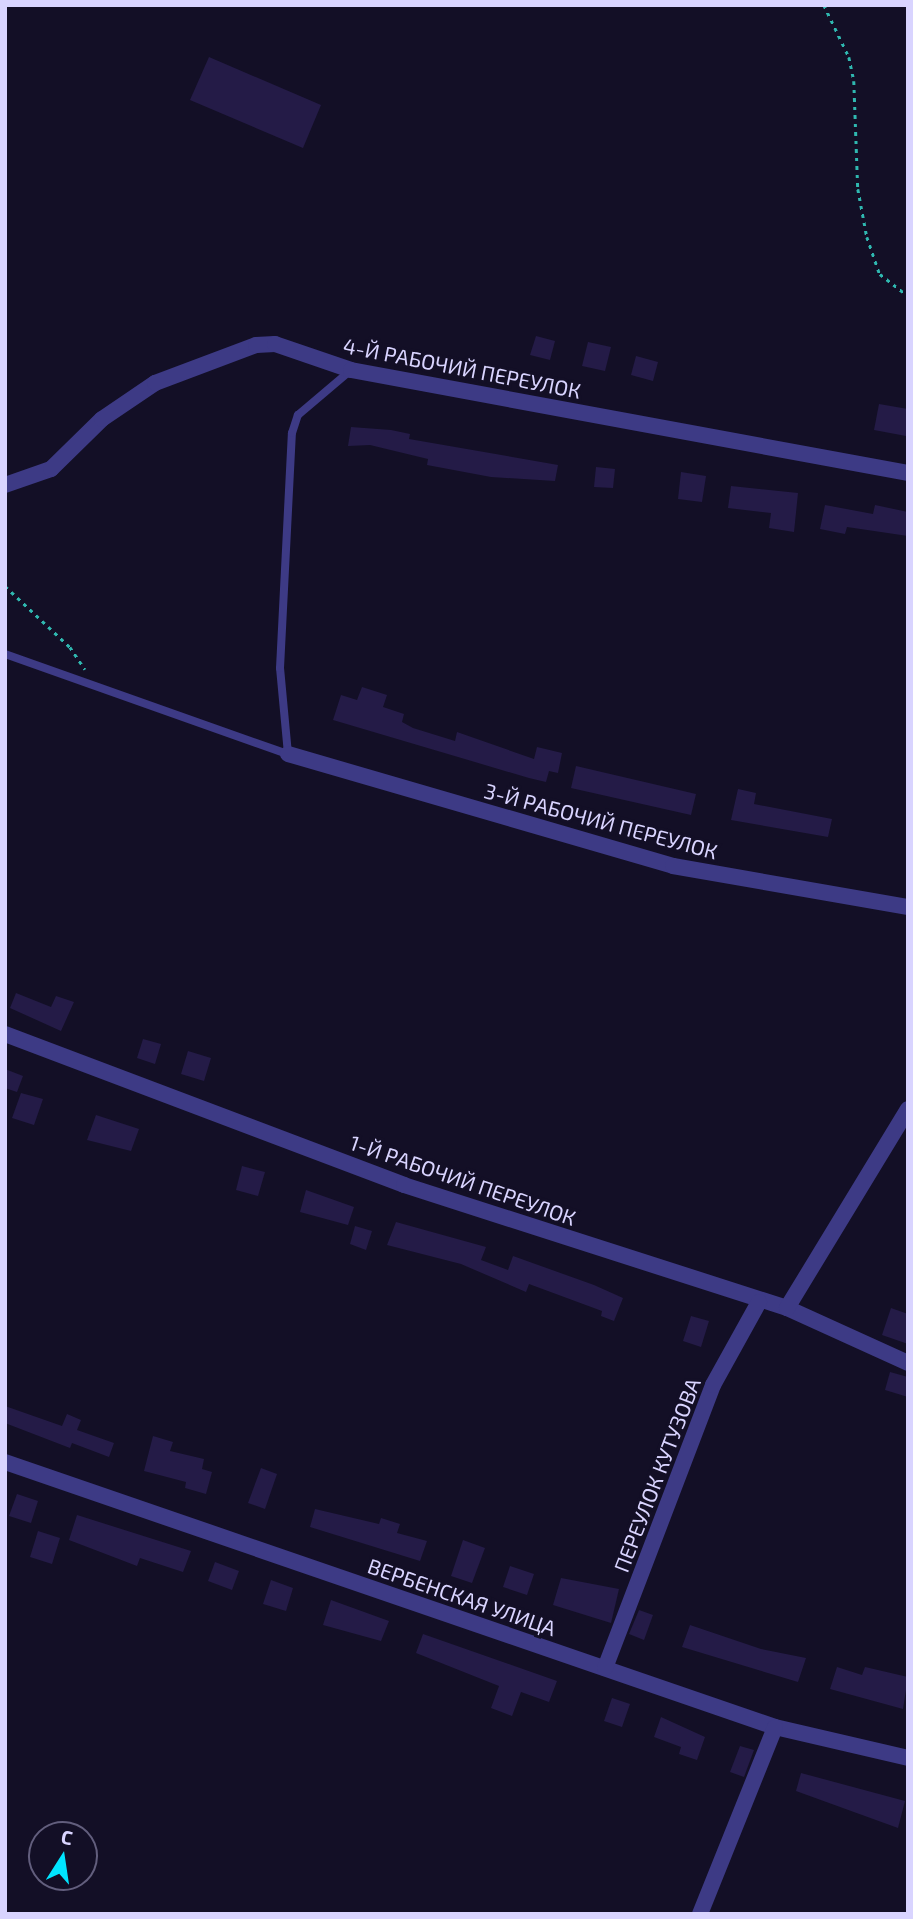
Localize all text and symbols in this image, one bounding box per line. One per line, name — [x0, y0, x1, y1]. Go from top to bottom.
street label: 4-Й РАБОЧИЙ ПЕРЕУЛОК — [341, 333, 583, 403]
street label: 3-Й РАБОЧИЙ ПЕРЕУЛОК — [482, 778, 720, 864]
street label: 1-Й РАБОЧИЙ ПЕРЕУЛОК — [347, 1130, 579, 1230]
street label: ПЕРЕУЛОК КУТУЗОВА — [608, 1374, 706, 1576]
street label: ВЕРБЕНСКАЯ УЛИЦА — [365, 1553, 559, 1641]
north arrow — [28, 1821, 98, 1891]
text: С — [59, 1825, 75, 1849]

